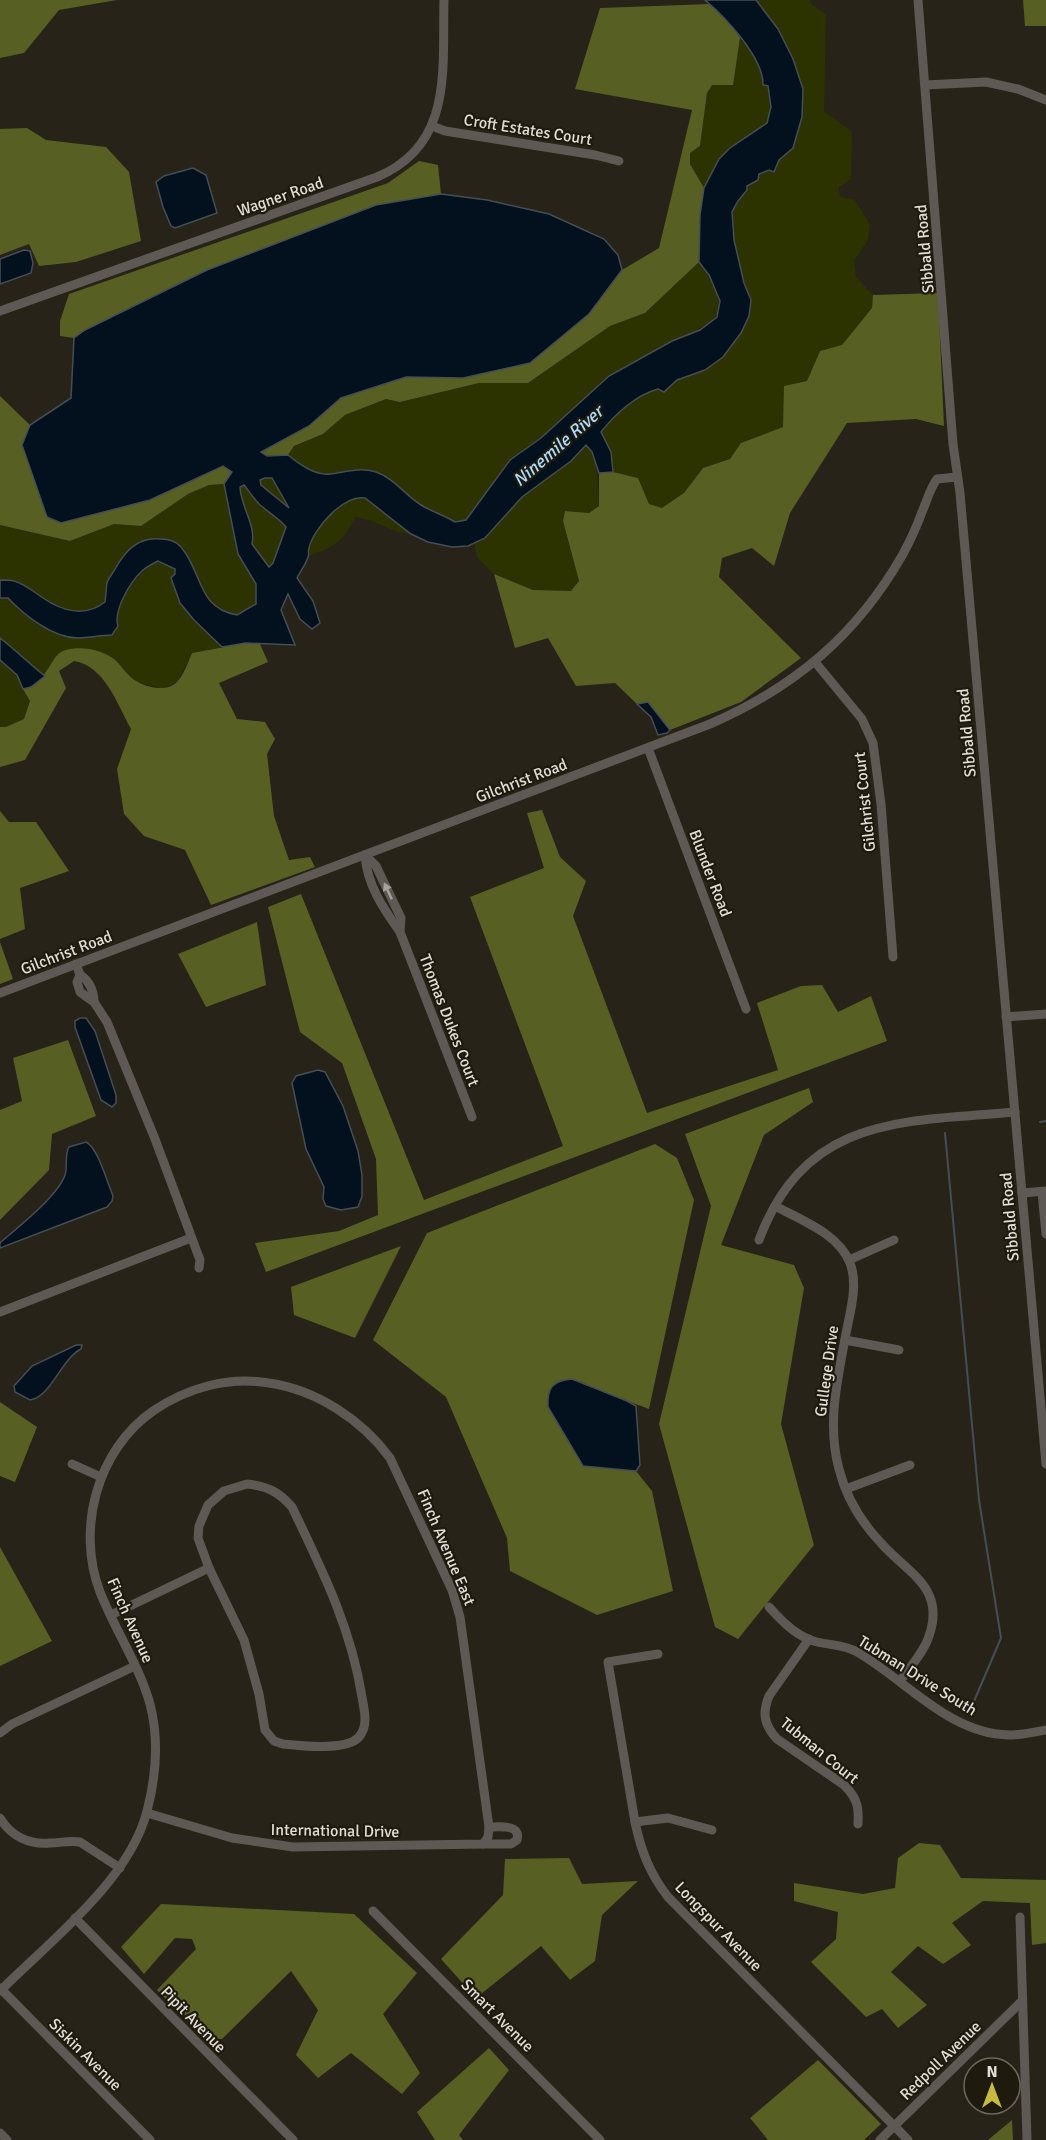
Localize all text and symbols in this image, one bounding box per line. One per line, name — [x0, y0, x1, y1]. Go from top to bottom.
street label: Croft Estates Court — [462, 110, 594, 150]
street label: Wagner Road — [235, 173, 326, 221]
street label: Sibbald Road — [911, 204, 939, 294]
water label: Ninemile River — [508, 399, 609, 491]
street label: Sibbald Road — [953, 688, 981, 778]
street label: Gilchrist Court — [850, 750, 880, 853]
street label: Gilchrist Road — [473, 754, 570, 808]
street label: Blunder Road — [684, 827, 736, 920]
one-way arrow — [384, 883, 393, 900]
street label: Gilchrist Road — [18, 926, 115, 980]
street label: Thomas Dukes Court — [415, 951, 484, 1090]
street label: Sibbald Road — [996, 1172, 1024, 1262]
street label: Gullege Drive — [811, 1324, 843, 1418]
street label: Finch Avenue East — [413, 1486, 480, 1609]
street label: Finch Avenue — [102, 1575, 158, 1666]
street label: Tubman Drive South — [854, 1631, 981, 1720]
street label: Tubman Court — [776, 1713, 863, 1789]
street label: International Drive — [270, 1820, 399, 1842]
street label: Longspur Avenue — [670, 1878, 766, 1976]
street label: Smart Avenue — [457, 1975, 538, 2056]
street label: Pipit Avenue — [156, 1982, 230, 2057]
street label: Siskin Avenue — [45, 2014, 126, 2095]
street label: Redpoll Avenue — [896, 2017, 986, 2105]
north arrow — [962, 2056, 1022, 2116]
text: N — [986, 2062, 998, 2082]

